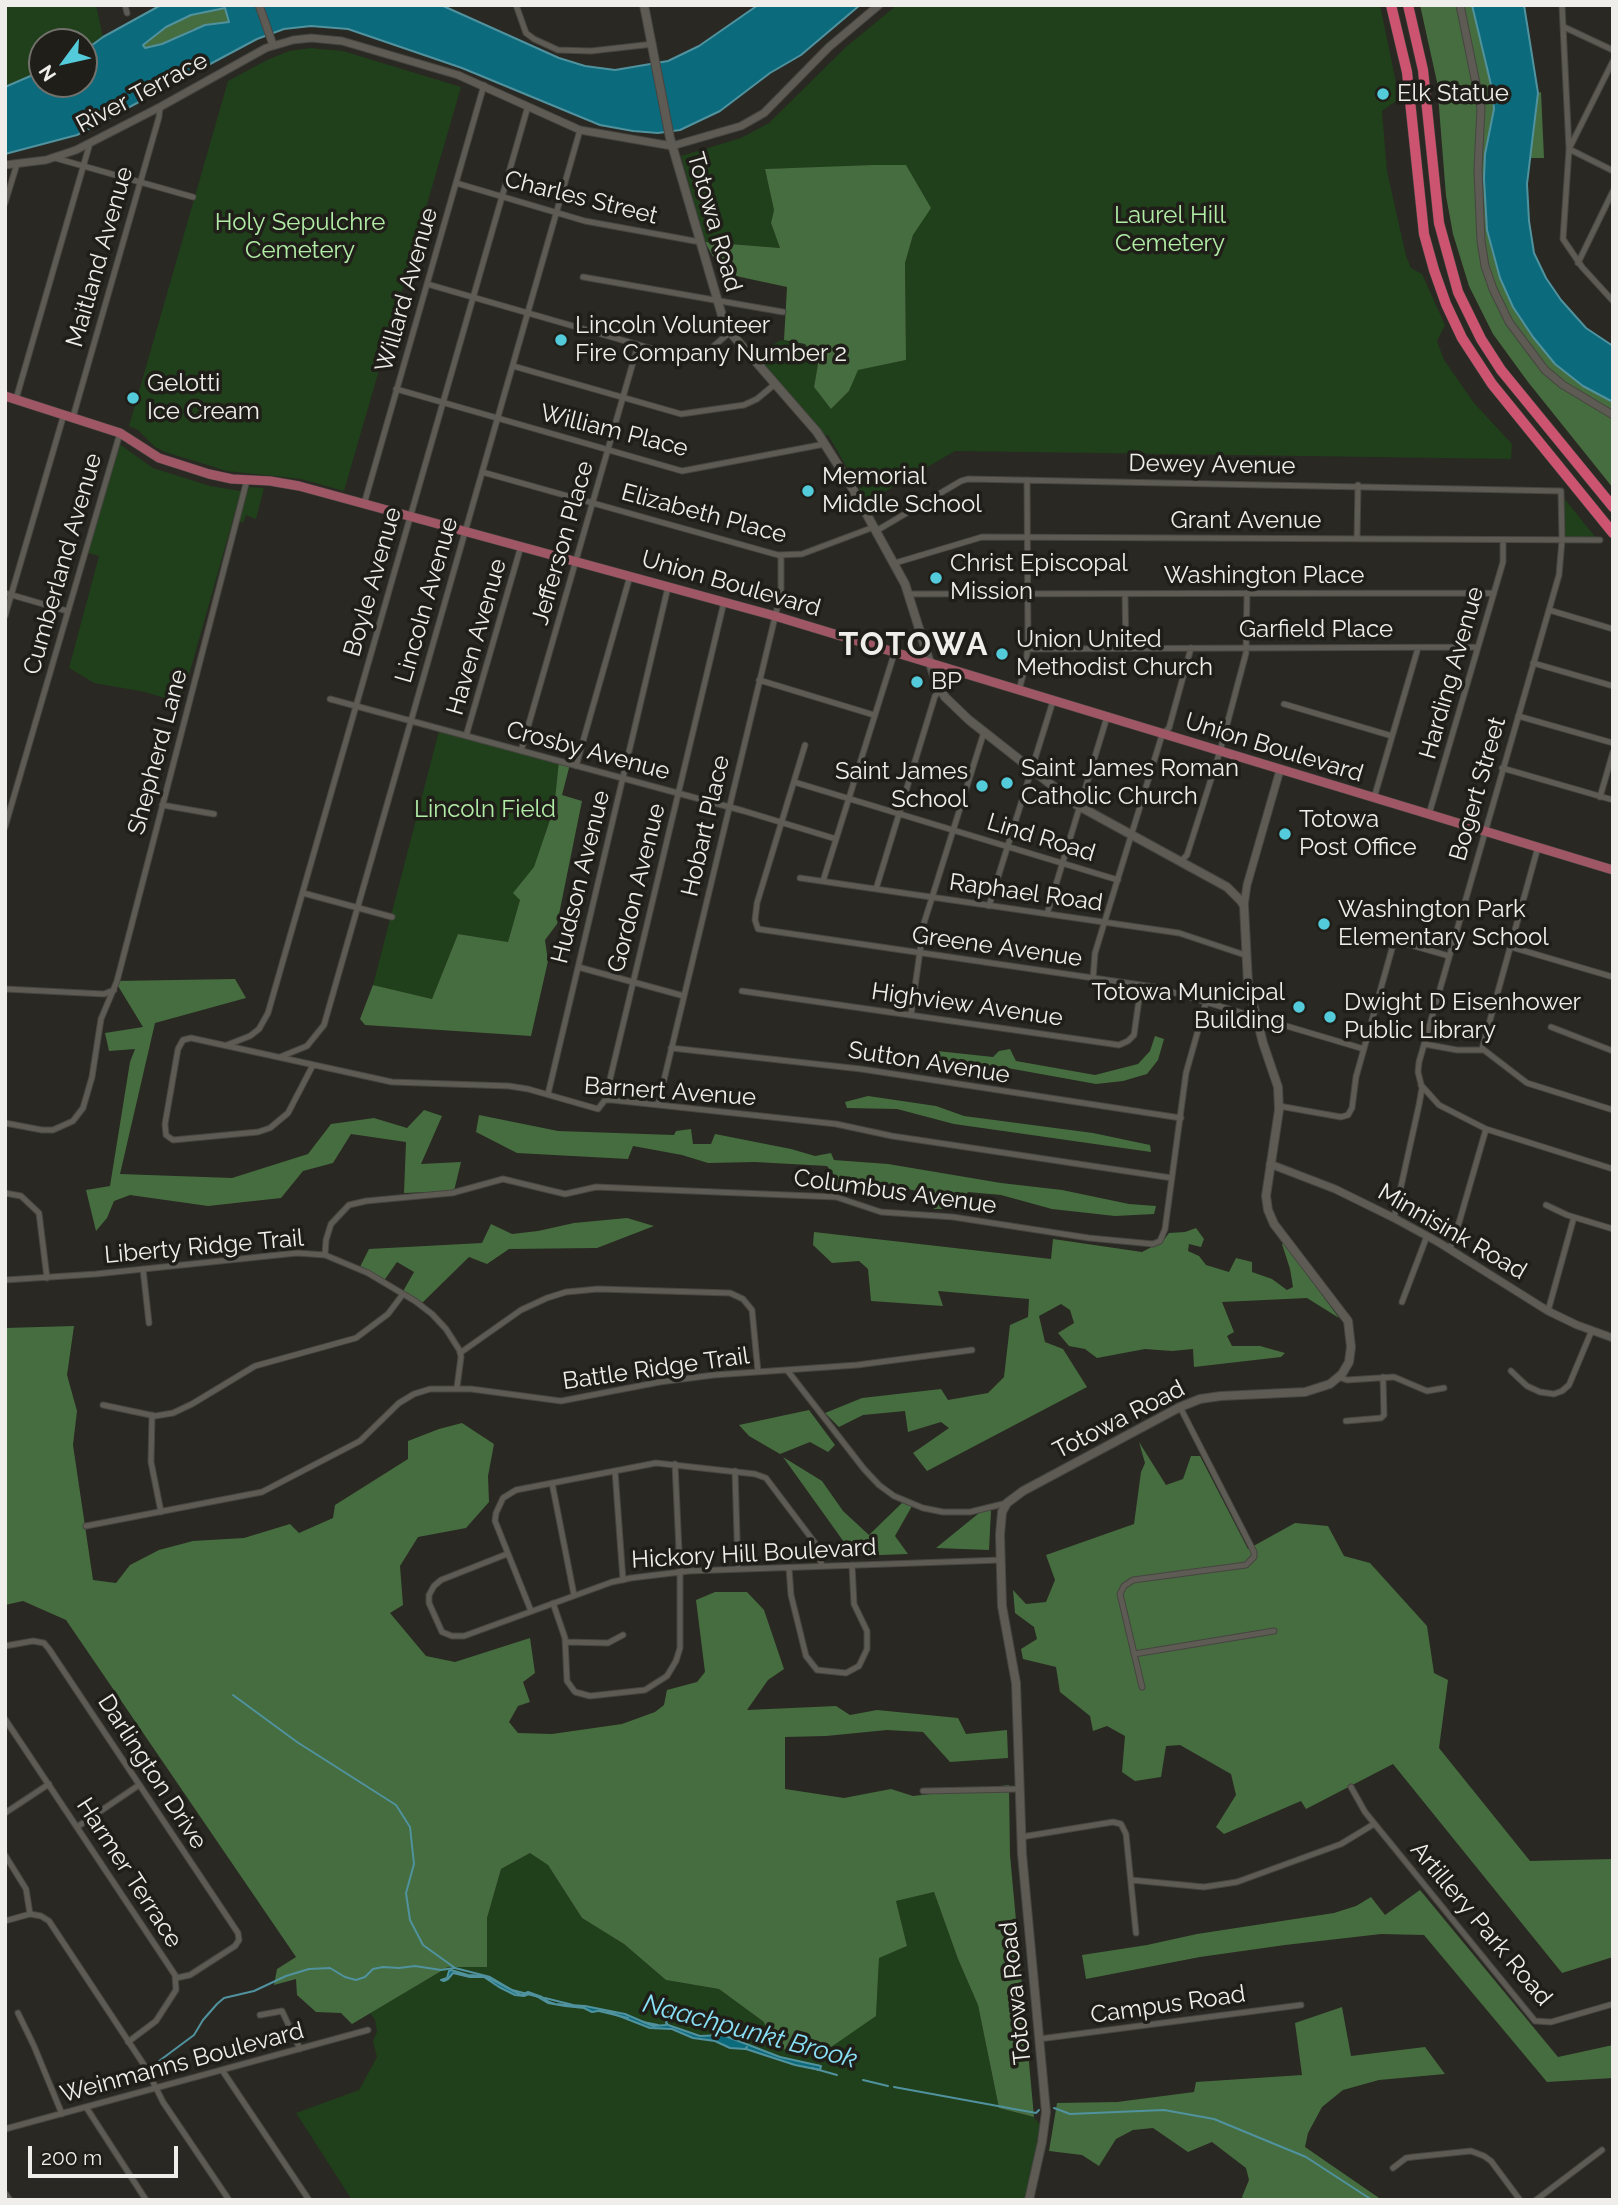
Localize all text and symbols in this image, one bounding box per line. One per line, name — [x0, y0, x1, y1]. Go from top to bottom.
north arrow — [28, 28, 98, 98]
street label: River Terrace — [71, 46, 213, 140]
text: N — [34, 61, 60, 85]
place label: Elk Statue — [1397, 80, 1509, 108]
marker: Elk Statue — [1375, 86, 1391, 102]
street label: Totowa Road — [680, 149, 748, 295]
street label: Maitland Avenue — [61, 164, 139, 350]
street label: Charles Street — [501, 165, 661, 231]
park label: Laurel Hill Cemetery — [1114, 202, 1226, 258]
street label: Willard Avenue — [370, 204, 444, 376]
park label: Holy Sepulchre Cemetery — [215, 209, 385, 265]
place label: Lincoln Volunteer Fire Company Number 2 — [575, 312, 847, 368]
marker: Lincoln Volunteer Fire Company Number 2 — [553, 332, 569, 348]
place label: Gelotti Ice Cream — [147, 370, 260, 426]
marker: Gelotti Ice Cream — [125, 390, 141, 406]
street label: William Place — [537, 399, 691, 463]
street label: Dewey Avenue — [1128, 449, 1296, 481]
street label: Cumberland Avenue — [18, 450, 108, 678]
street label: Jefferson Place — [526, 458, 600, 628]
place label: Memorial Middle School — [822, 463, 982, 519]
street label: Elizabeth Place — [618, 478, 790, 550]
marker: Memorial Middle School — [800, 483, 816, 499]
street label: Boyle Avenue — [338, 504, 408, 660]
street label: Grant Avenue — [1171, 507, 1321, 535]
street label: Lincoln Avenue — [390, 514, 464, 686]
street label: Union Boulevard — [638, 545, 824, 623]
place label: Christ Episcopal Mission — [950, 550, 1128, 606]
street label: Haven Avenue — [441, 556, 513, 718]
street label: Washington Place — [1164, 562, 1364, 590]
marker: Christ Episcopal Mission — [928, 570, 944, 586]
street label: Harding Avenue — [1414, 583, 1490, 763]
street label: Garfield Place — [1239, 616, 1393, 644]
district label: TOTOWA — [839, 626, 989, 664]
place label: Union United Methodist Church — [1016, 626, 1213, 682]
marker: Union United Methodist Church — [994, 646, 1010, 662]
street label: Shepherd Lane — [122, 666, 194, 838]
place label: BP — [931, 668, 962, 696]
marker: BP — [909, 674, 925, 690]
street label: Union Boulevard — [1181, 707, 1367, 789]
street label: Bogert Street — [1444, 714, 1512, 864]
street label: Crosby Avenue — [503, 715, 673, 787]
street label: Hobart Place — [676, 753, 736, 899]
place label: Saint James Roman Catholic Church — [1021, 755, 1239, 811]
place label: Saint James School — [835, 758, 968, 814]
marker: Saint James Roman Catholic Church — [999, 775, 1015, 791]
marker: Saint James School — [974, 778, 990, 794]
street label: Hudson Avenue — [546, 788, 616, 966]
park label: Lincoln Field — [414, 796, 556, 824]
street label: Gordon Avenue — [602, 801, 672, 975]
place label: Totowa Post Office — [1299, 806, 1417, 862]
street label: Lind Road — [983, 808, 1099, 868]
marker: Totowa Post Office — [1277, 826, 1293, 842]
street label: Raphael Road — [947, 868, 1105, 918]
place label: Washington Park Elementary School — [1338, 896, 1549, 952]
marker: Washington Park Elementary School — [1316, 916, 1332, 932]
street label: Greene Avenue — [910, 921, 1084, 973]
street label: Highview Avenue — [869, 977, 1065, 1033]
place label: Totowa Municipal Building — [1092, 979, 1285, 1035]
place label: Dwight D Eisenhower Public Library — [1344, 989, 1581, 1045]
marker: Totowa Municipal Building — [1291, 999, 1307, 1015]
marker: Dwight D Eisenhower Public Library — [1322, 1009, 1338, 1025]
street label: Sutton Avenue — [846, 1036, 1012, 1090]
street label: Barnert Avenue — [583, 1072, 757, 1112]
street label: Columbus Avenue — [792, 1164, 998, 1220]
street label: Minnisink Road — [1373, 1178, 1531, 1286]
street label: Liberty Ridge Trail — [103, 1224, 305, 1270]
street label: Battle Ridge Trail — [561, 1342, 751, 1396]
street label: Totowa Road — [1048, 1375, 1190, 1465]
street label: Hickory Hill Boulevard — [631, 1533, 877, 1575]
street label: Darlington Drive — [91, 1689, 213, 1855]
street label: Harmer Terrace — [70, 1793, 188, 1953]
street label: Artillery Park Road — [1404, 1836, 1558, 2012]
street label: Totowa Road — [994, 1920, 1038, 2066]
street label: Campus Road — [1089, 1980, 1247, 2030]
water label: Naachpunkt Brook — [639, 1988, 861, 2076]
street label: Weinmanns Boulevard — [57, 2017, 307, 2109]
scale bar — [32, 2132, 182, 2176]
text: 200 m — [41, 2145, 102, 2170]

